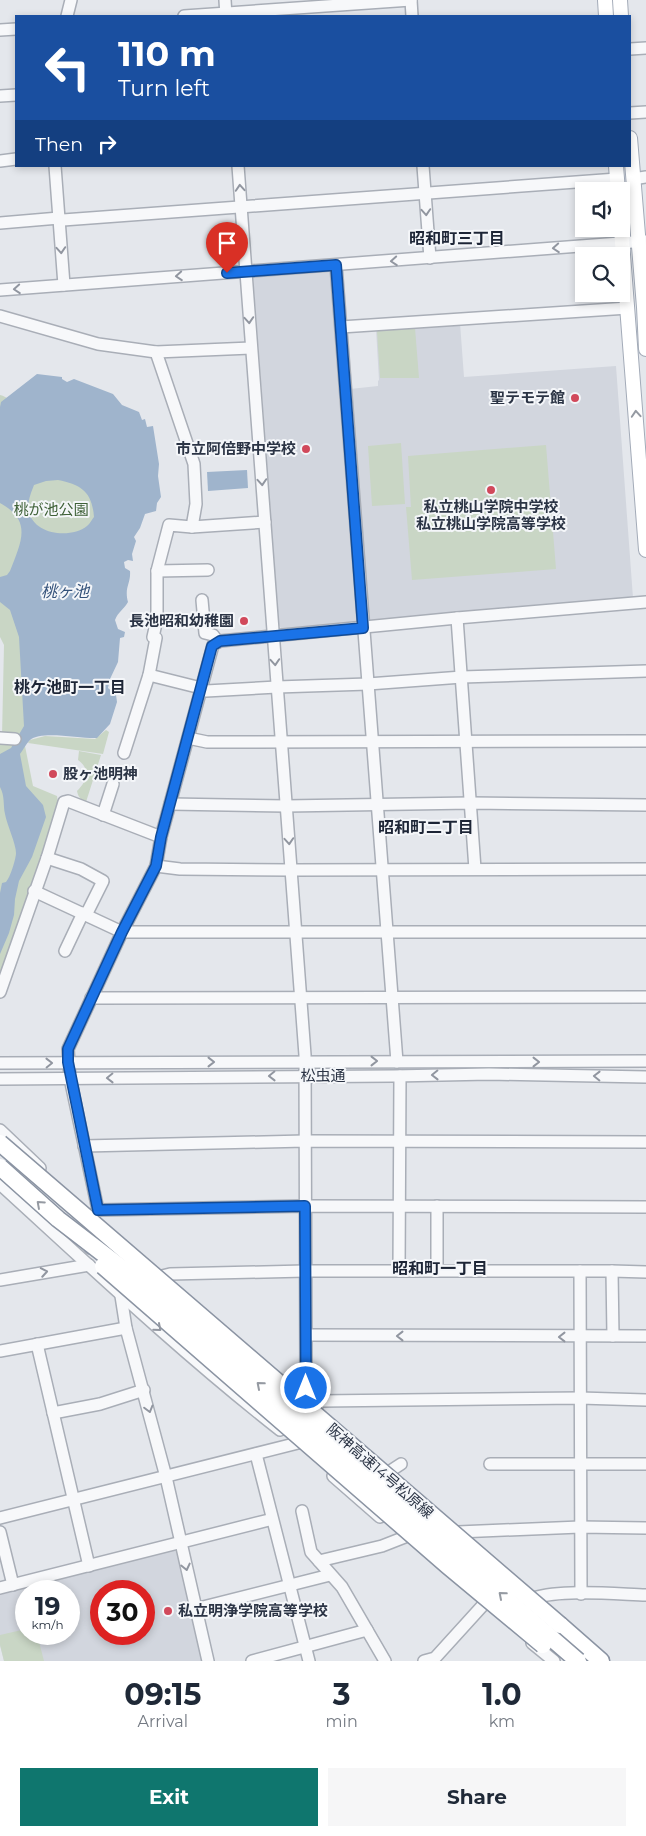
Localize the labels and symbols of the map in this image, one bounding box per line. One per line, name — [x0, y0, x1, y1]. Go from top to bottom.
one-way arrow — [234, 184, 245, 192]
one-way arrow — [421, 208, 432, 216]
pin — [206, 222, 248, 273]
district label: 昭和町三丁目 — [409, 229, 505, 248]
one-way arrow — [552, 243, 560, 254]
one-way arrow — [55, 246, 66, 254]
one-way arrow — [390, 255, 398, 266]
one-way arrow — [175, 271, 183, 282]
one-way arrow — [13, 283, 21, 294]
one-way arrow — [244, 316, 255, 324]
place label: 聖テモテ館 — [490, 388, 565, 407]
marker: 聖テモテ館 — [569, 392, 581, 404]
one-way arrow — [630, 410, 641, 418]
place label: 市立阿倍野中学校 — [176, 439, 296, 458]
marker: 市立阿倍野中学校 — [300, 443, 312, 455]
one-way arrow — [256, 479, 267, 487]
marker: 私立桃山学院中学校 私立桃山学院高等学校 — [485, 484, 497, 496]
place label: 私立桃山学院中学校 私立桃山学院高等学校 — [416, 497, 566, 533]
park label: 桃が池公園 — [13, 500, 89, 519]
water label: 桃ヶ池 — [41, 582, 91, 601]
place label: 長池昭和幼稚園 — [129, 611, 234, 630]
marker: 長池昭和幼稚園 — [238, 615, 250, 627]
one-way arrow — [269, 658, 280, 666]
district label: 桃ケ池町一丁目 — [14, 678, 126, 697]
place label: 股ヶ池明神 — [63, 764, 138, 783]
marker: 股ヶ池明神 — [47, 768, 59, 780]
district label: 昭和町二丁目 — [378, 818, 474, 837]
one-way arrow — [283, 837, 294, 845]
one-way arrow — [370, 1056, 378, 1066]
one-way arrow — [45, 1057, 53, 1068]
one-way arrow — [208, 1057, 215, 1067]
one-way arrow — [532, 1057, 540, 1067]
street label: 松虫通 — [300, 1066, 346, 1085]
one-way arrow — [431, 1070, 439, 1081]
one-way arrow — [268, 1071, 276, 1081]
one-way arrow — [593, 1071, 601, 1081]
one-way arrow — [106, 1073, 114, 1083]
one-way arrow — [37, 1200, 46, 1209]
district label: 昭和町一丁目 — [392, 1259, 488, 1278]
one-way arrow — [40, 1268, 49, 1278]
one-way arrow — [153, 1323, 162, 1332]
one-way arrow — [396, 1331, 404, 1341]
one-way arrow — [558, 1332, 566, 1342]
position arrow — [279, 1361, 331, 1413]
one-way arrow — [256, 1382, 265, 1391]
one-way arrow — [143, 1404, 153, 1412]
street label: 阪神高速14号松原線 — [323, 1419, 438, 1522]
one-way arrow — [180, 1562, 191, 1571]
speed limit sign: 30 — [90, 1580, 155, 1645]
one-way arrow — [498, 1592, 507, 1601]
place label: 私立明浄学院高等学校 — [178, 1601, 328, 1620]
marker: 私立明浄学院高等学校 — [162, 1605, 174, 1617]

